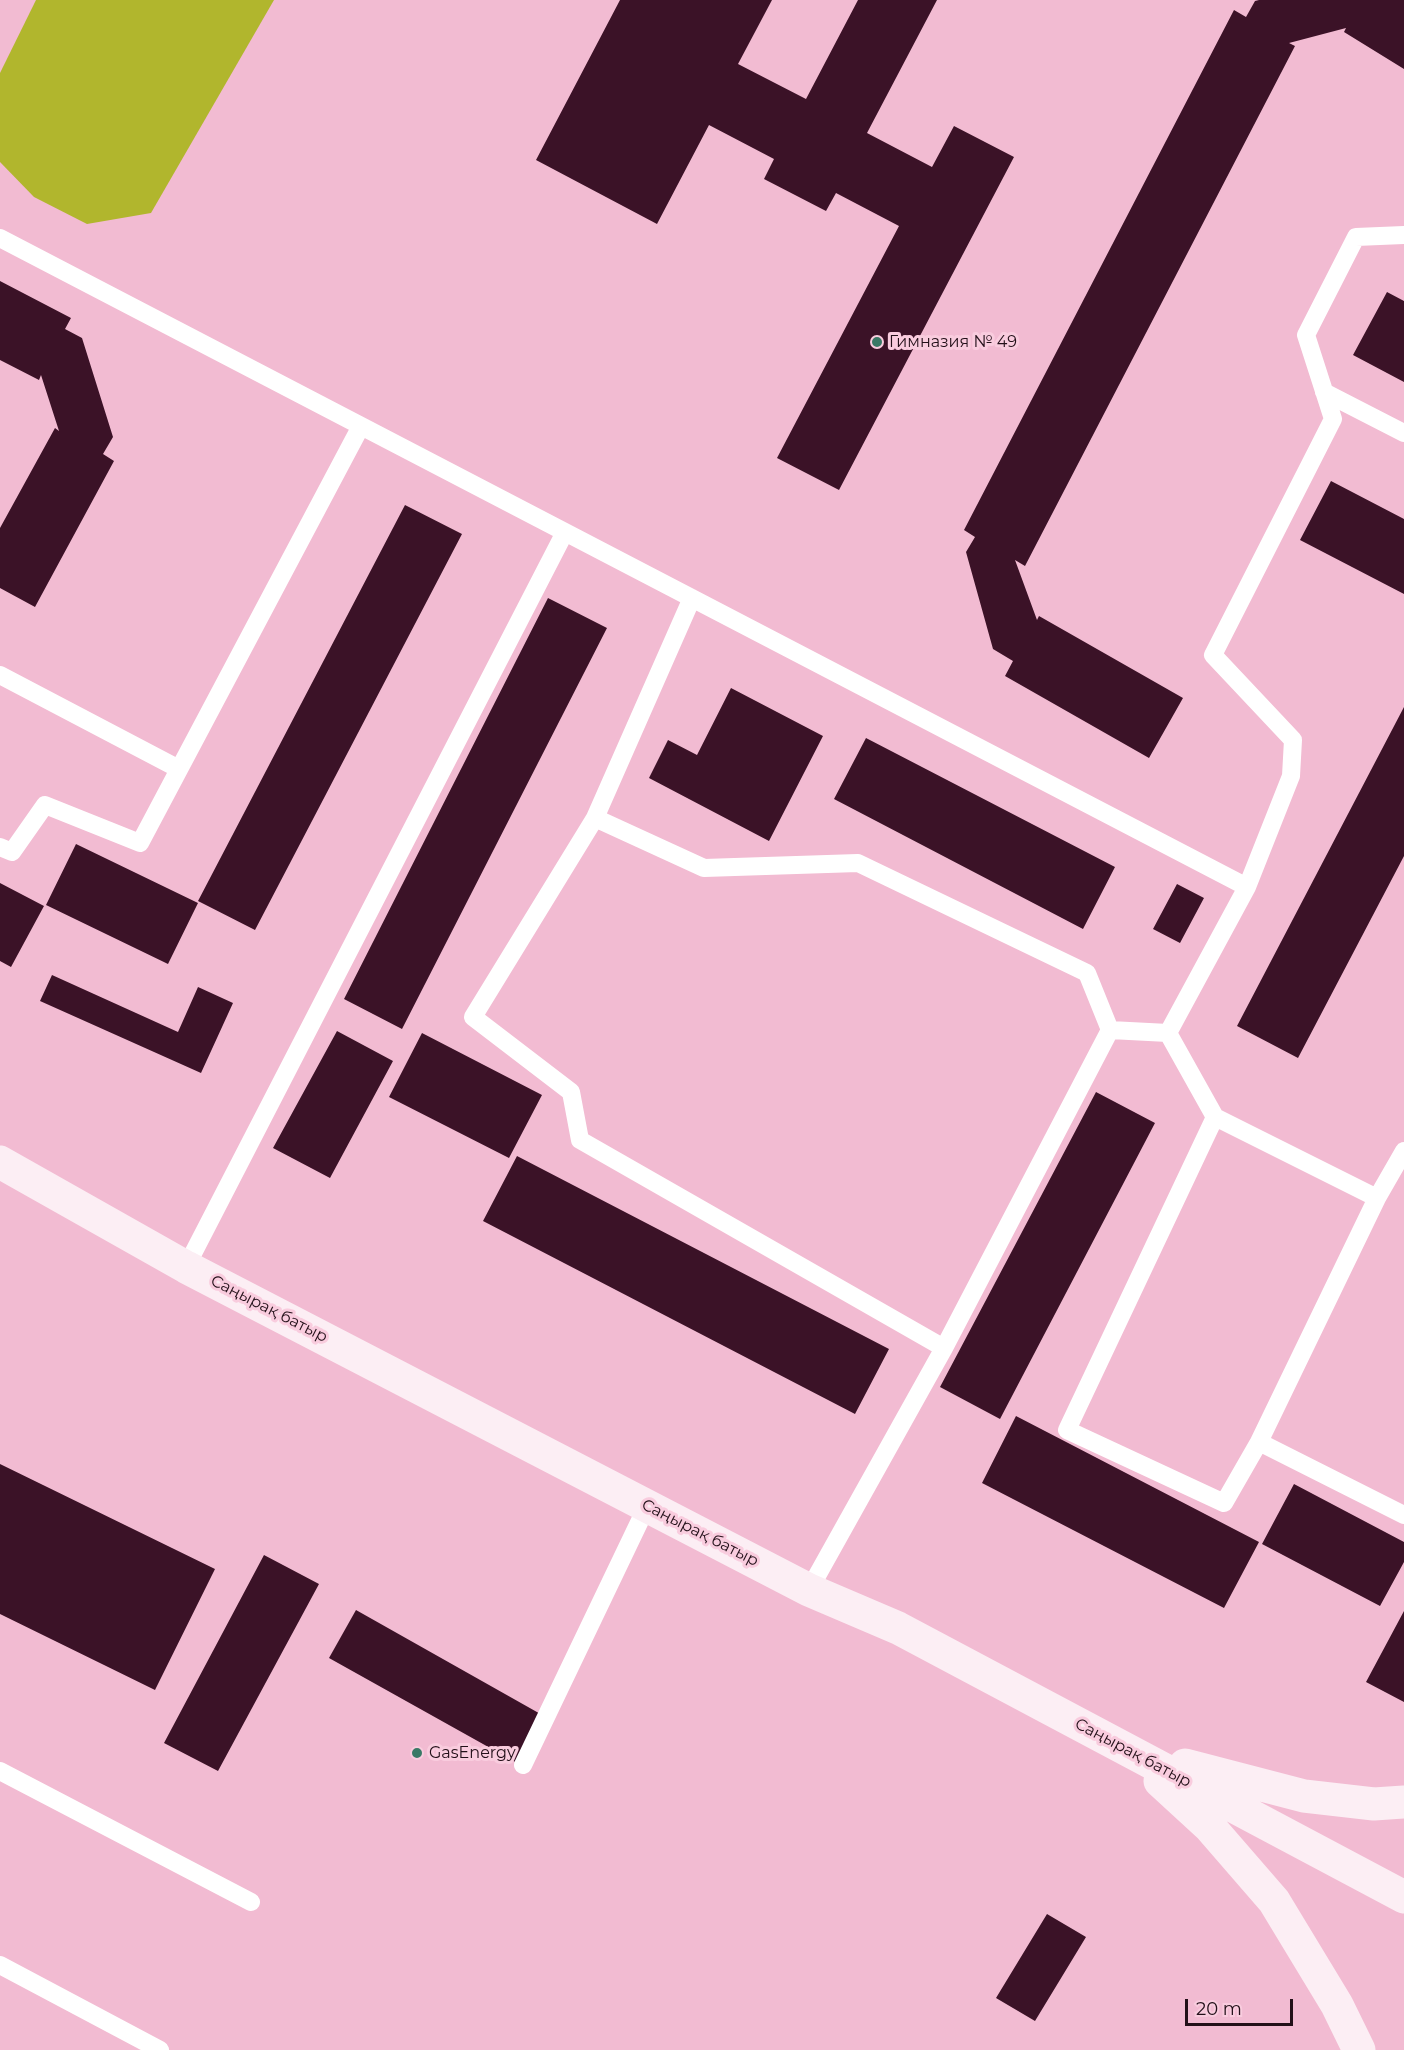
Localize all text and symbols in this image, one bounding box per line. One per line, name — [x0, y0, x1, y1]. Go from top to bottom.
place label: Гимназия № 49 — [889, 332, 1017, 352]
marker: Гимназия № 49 — [870, 335, 884, 349]
street label: Саңырақ батыр — [207, 1271, 331, 1347]
street label: Саңырақ батыр — [638, 1495, 762, 1571]
street label: Саңырақ батыр — [1072, 1714, 1194, 1792]
place label: GasEnergy — [429, 1743, 516, 1763]
marker: GasEnergy — [410, 1746, 424, 1760]
scale bar — [1188, 1987, 1296, 2025]
text: 20 m — [1196, 1998, 1242, 2020]

